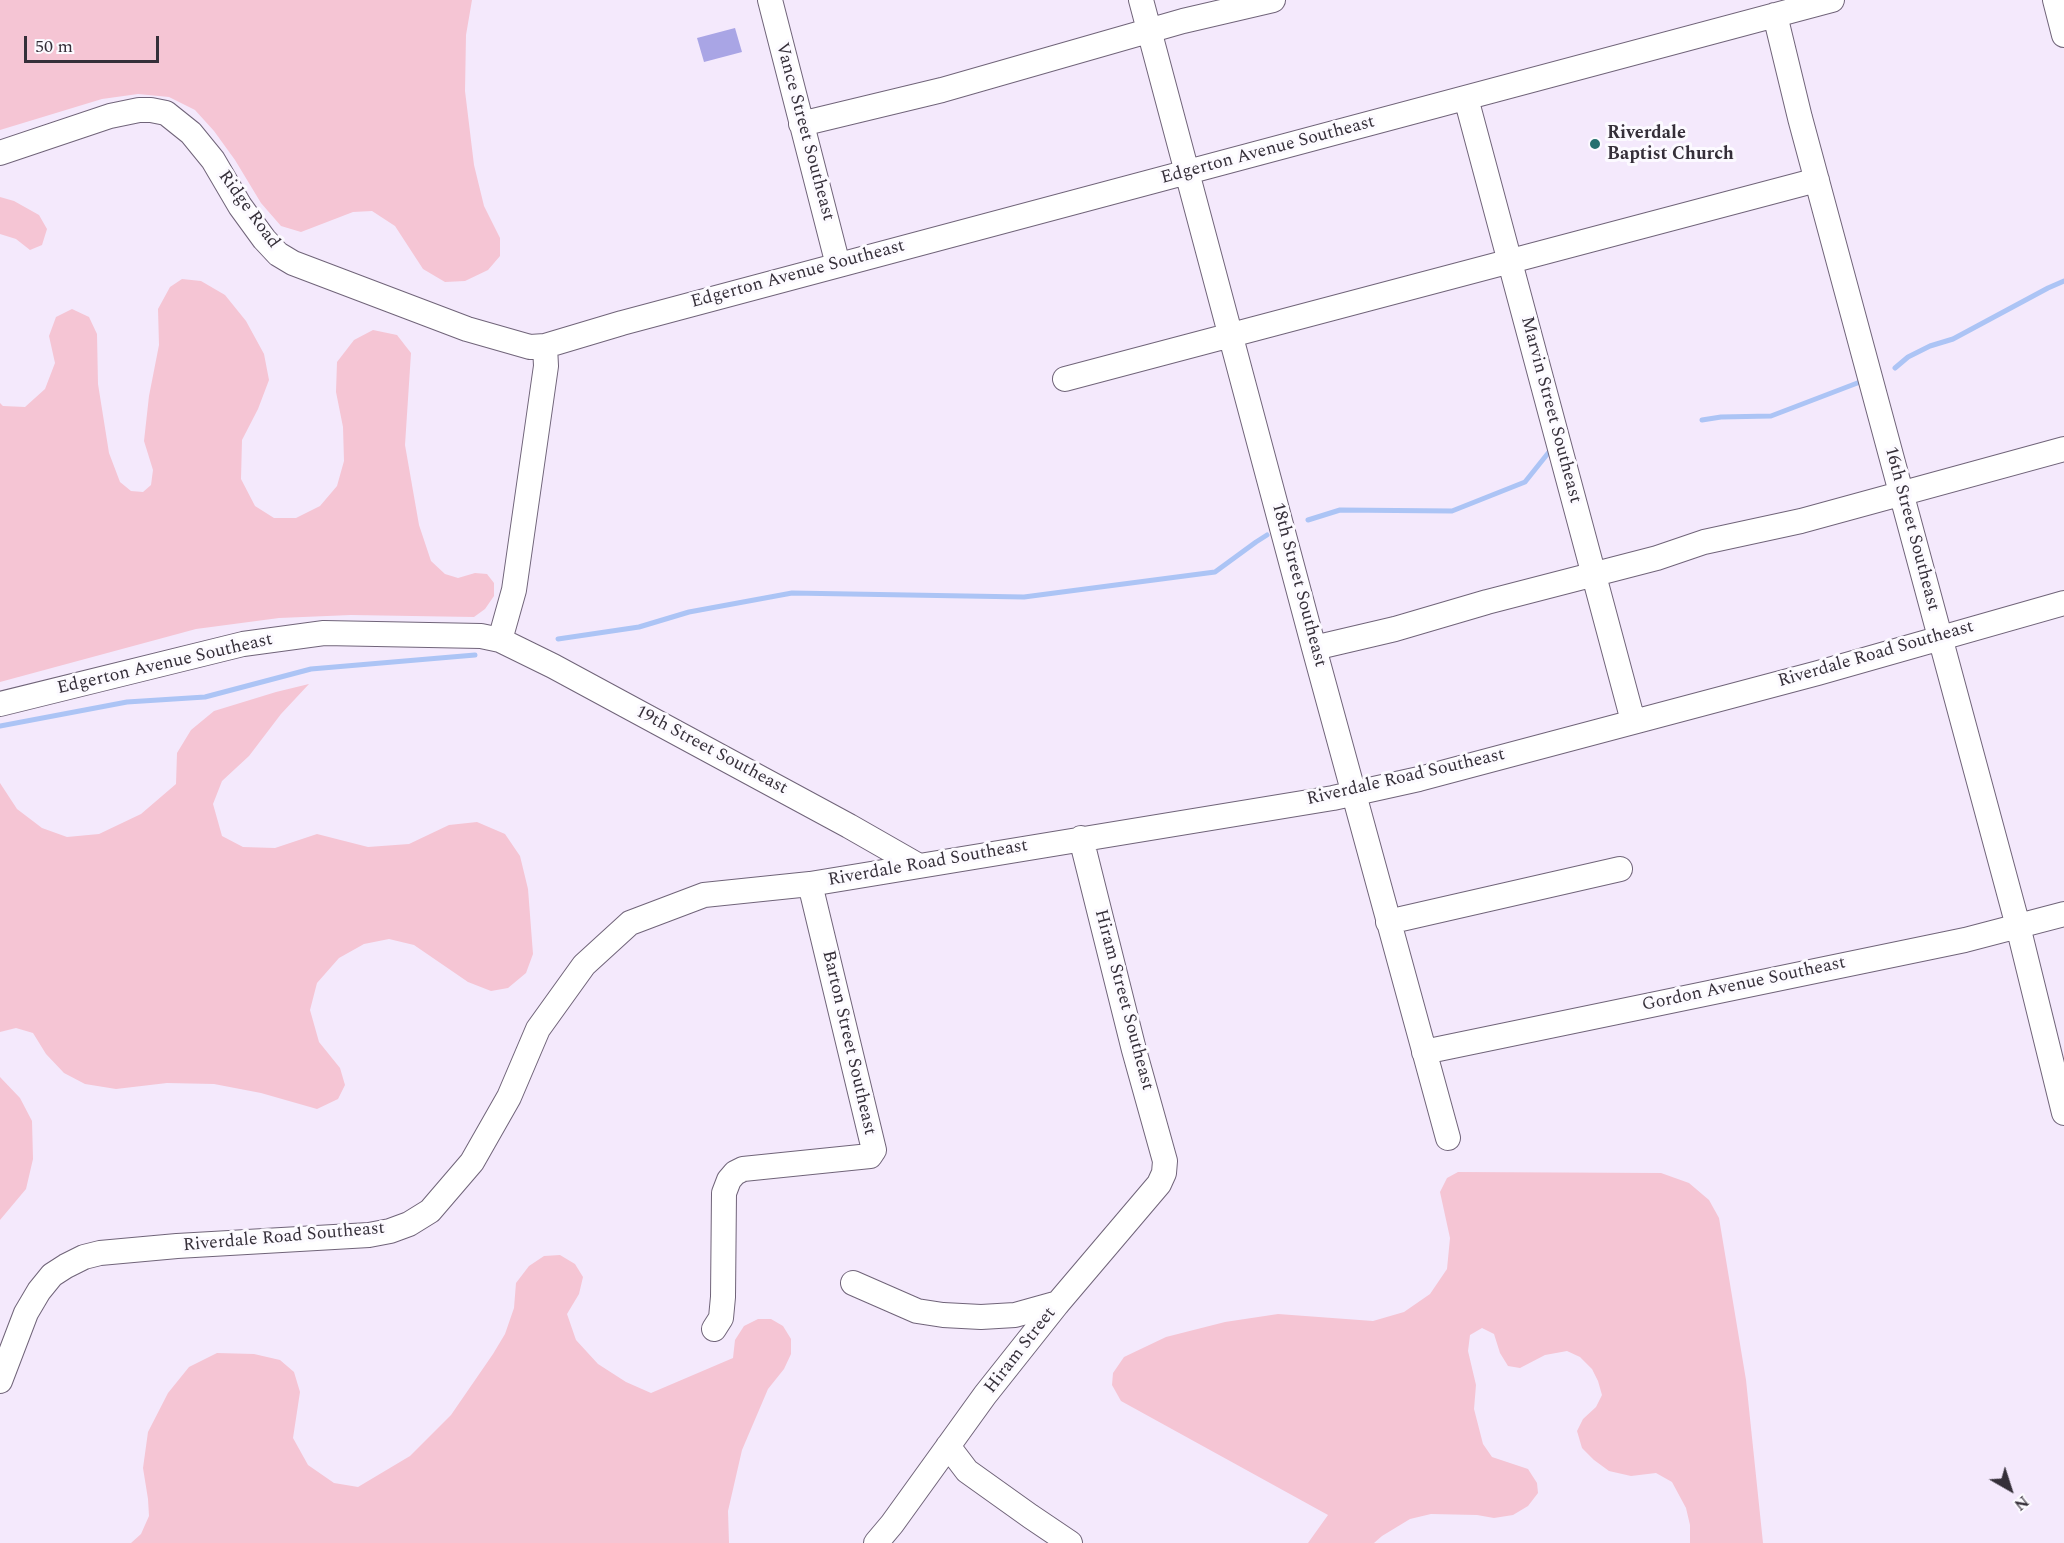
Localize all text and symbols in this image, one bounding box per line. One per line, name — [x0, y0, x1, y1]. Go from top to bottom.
scale bar — [27, 24, 162, 62]
text: 50 m — [35, 33, 73, 60]
street label: Vance Street Southeast — [770, 41, 838, 223]
street label: Edgerton Avenue Southeast — [1159, 112, 1377, 190]
place label: Riverdale Baptist Church — [1607, 123, 1734, 166]
marker: Riverdale Baptist Church — [1588, 137, 1602, 151]
street label: Ridge Road — [213, 167, 283, 253]
street label: Edgerton Avenue Southeast — [689, 236, 907, 314]
street label: Marvin Street Southeast — [1515, 314, 1585, 506]
street label: 16th Street Southeast — [1879, 444, 1943, 614]
street label: 18th Street Southeast — [1266, 500, 1330, 670]
street label: Riverdale Road Southeast — [1776, 617, 1976, 693]
street label: Edgerton Avenue Southeast — [55, 630, 275, 700]
street label: 19th Street Southeast — [631, 702, 791, 800]
street label: Riverdale Road Southeast — [1305, 745, 1507, 811]
street label: Riverdale Road Southeast — [826, 836, 1030, 892]
street label: Hiram Street Southeast — [1088, 907, 1158, 1093]
street label: Barton Street Southeast — [816, 949, 880, 1137]
street label: Gordon Avenue Southeast — [1640, 953, 1848, 1017]
street label: Riverdale Road Southeast — [182, 1218, 386, 1258]
street label: Hiram Street — [981, 1304, 1061, 1398]
north arrow — [1980, 1459, 2040, 1519]
text: N — [2009, 1490, 2034, 1516]

